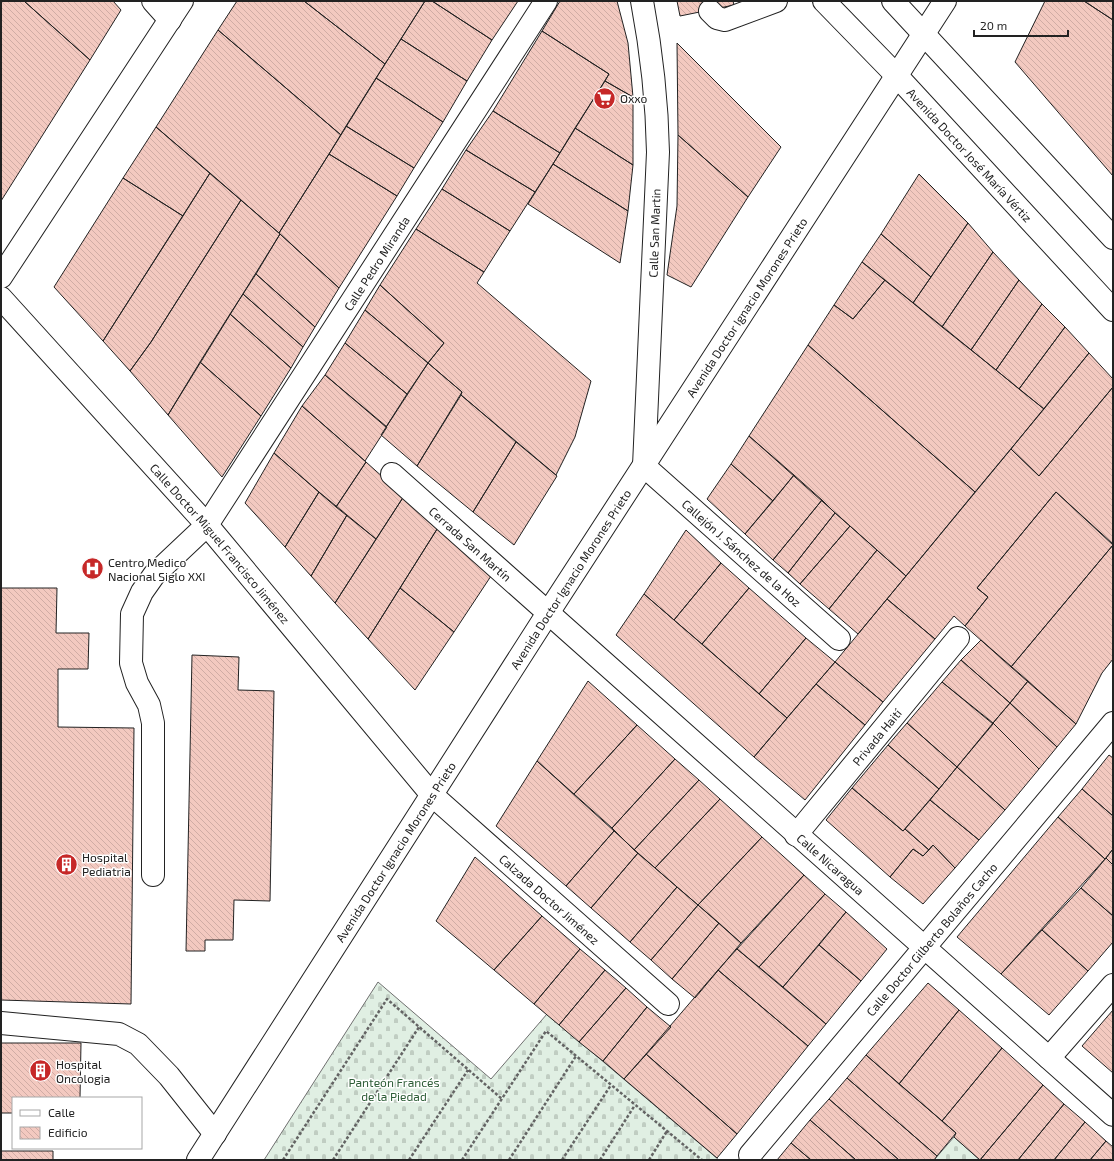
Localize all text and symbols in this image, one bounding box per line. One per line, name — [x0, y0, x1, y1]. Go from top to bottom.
scale bar — [974, 12, 1068, 38]
text: 20 m — [980, 18, 1007, 32]
supermarket icon: Oxxo — [592, 85, 618, 111]
street label: Avenida Doctor José María Vértiz — [905, 85, 1035, 225]
place label: Oxxo — [620, 91, 648, 105]
street label: Calle San Martin — [645, 188, 663, 278]
street label: Calle Pedro Miranda — [341, 213, 412, 313]
street label: Avenida Doctor Ignacio Morones Prieto — [683, 215, 810, 399]
street label: Calle Doctor Miguel Francisco Jiménez — [147, 460, 293, 626]
street label: Avenida Doctor Ignacio Morones Prieto — [507, 486, 634, 671]
street label: Callejón J. Sánchez de la Hoz — [679, 496, 804, 609]
street label: Cerrada San Martín — [427, 504, 514, 584]
place label: Centro Medico Nacional Siglo XXI — [108, 555, 205, 583]
hospital icon: Centro Medico Nacional Siglo XXI — [79, 556, 105, 582]
street label: Privada Haití — [849, 705, 905, 768]
street label: Avenida Doctor Ignacio Morones Prieto — [332, 759, 458, 944]
street label: Calle Nicaragua — [794, 830, 867, 898]
place label: Hospital Pediatria — [82, 850, 131, 878]
building icon: Hospital Pediatria — [54, 851, 80, 877]
street label: Calzada Doctor Jiménez — [497, 851, 602, 947]
street label: Calle Doctor Gilberto Bolaños Cacho — [863, 860, 1000, 1018]
place label: Hospital Oncologia — [56, 1057, 110, 1085]
building icon: Hospital Oncologia — [28, 1058, 54, 1084]
park label: Panteón Francés de la Piedad — [348, 1075, 440, 1103]
legend — [12, 1097, 142, 1149]
text: Calle — [48, 1105, 75, 1119]
text: Edificio — [48, 1125, 88, 1139]

